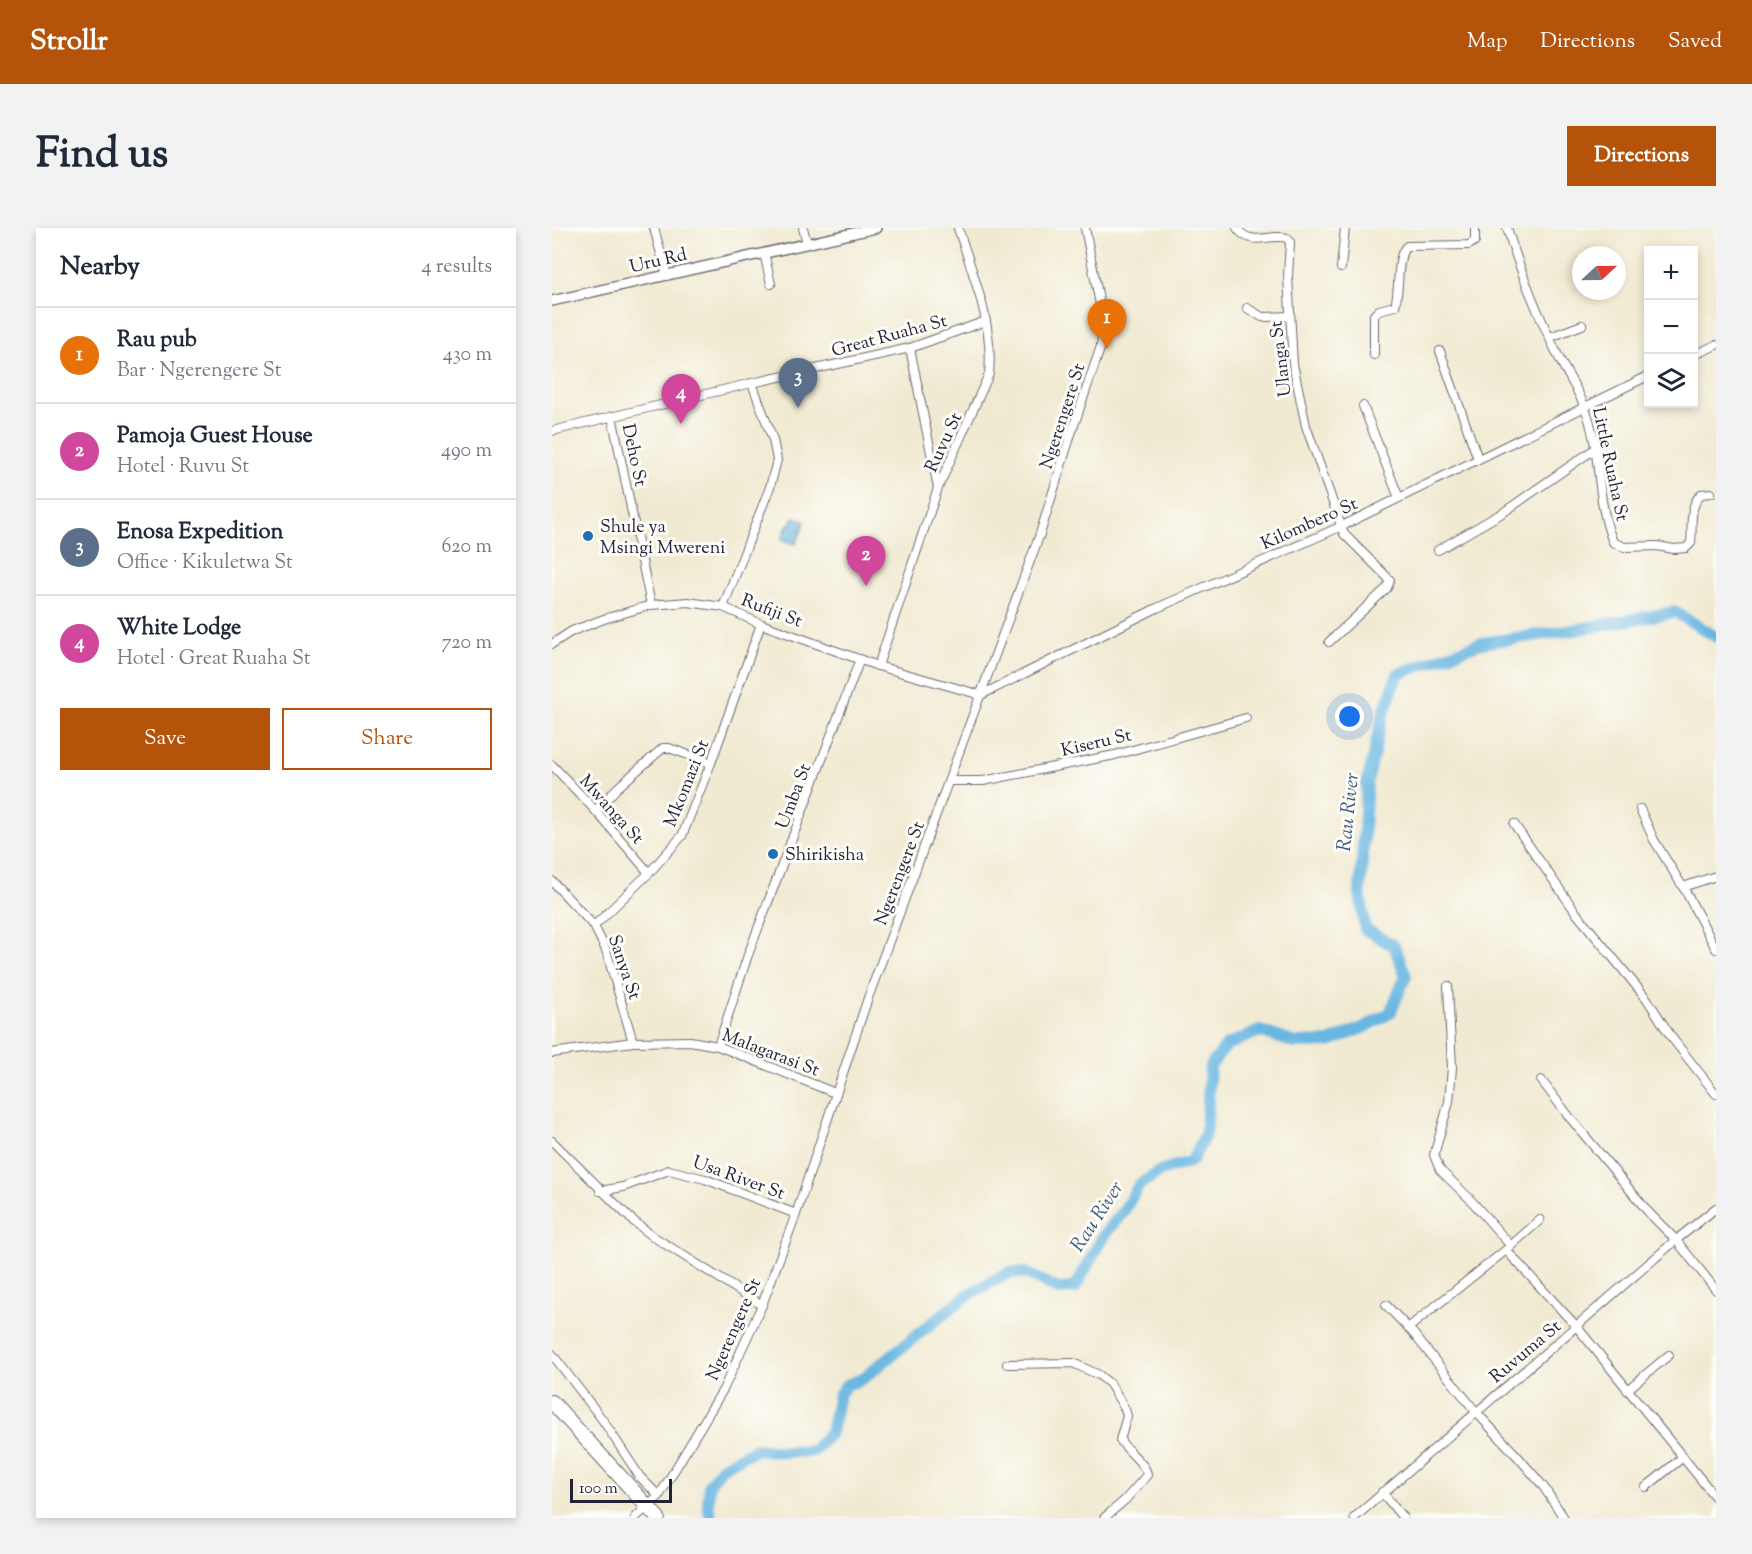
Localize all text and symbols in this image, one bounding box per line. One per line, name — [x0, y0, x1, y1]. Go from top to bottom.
text: Strollr — [30, 22, 108, 62]
text: Map — [1467, 27, 1507, 57]
text: Directions — [1540, 27, 1635, 57]
text: Saved — [1668, 27, 1722, 57]
text: Find us — [36, 126, 168, 186]
button: Directions — [1567, 126, 1716, 186]
street label: Uru Rd — [627, 243, 690, 281]
north arrow — [1572, 246, 1626, 300]
map controls — [1644, 246, 1698, 408]
button: + — [1644, 246, 1698, 300]
text: Nearby — [60, 249, 140, 286]
text: 4 results — [421, 253, 492, 282]
pin: 1 — [1088, 300, 1126, 349]
button: − — [1644, 300, 1698, 354]
street label: Great Ruaha St — [829, 309, 950, 365]
street label: Ulanga St — [1264, 319, 1300, 398]
text: Rau pub — [117, 325, 197, 357]
text: 1 — [76, 341, 83, 370]
text: 430 m — [443, 341, 492, 370]
button: layers — [1644, 354, 1698, 408]
text: Bar · Ngerengere St — [117, 357, 282, 386]
pin: 3 — [778, 358, 818, 408]
street label: Ngerengere St — [1035, 360, 1093, 473]
pin: 4 — [662, 374, 700, 424]
street label: Little Ruaha St — [1584, 405, 1634, 524]
street label: Ruvu St — [920, 409, 970, 477]
text: Pamoja Guest House — [117, 421, 313, 453]
street label: Deho St — [614, 422, 652, 489]
text: 2 — [75, 437, 84, 466]
text: 490 m — [441, 437, 492, 466]
text: Hotel · Ruvu St — [117, 453, 249, 482]
street label: Kilombero St — [1257, 492, 1362, 558]
place label: Shule ya Msingi Mwereni — [600, 515, 725, 562]
text: Enosa Expedition — [117, 517, 283, 549]
marker: Shule ya Msingi Mwereni — [581, 529, 595, 543]
text: 3 — [75, 533, 84, 562]
text: 620 m — [442, 533, 492, 562]
pin: 2 — [846, 536, 886, 586]
text: Office · Kikuletwa St — [117, 549, 293, 578]
street label: Rufiji St — [737, 588, 806, 635]
text: White Lodge — [117, 613, 241, 645]
text: 4 — [74, 629, 85, 658]
text: 720 m — [441, 629, 492, 658]
text: Hotel · Great Ruaha St — [117, 645, 311, 674]
your location — [1335, 702, 1364, 731]
button: Save — [60, 708, 270, 770]
button: Share — [282, 708, 492, 770]
street label: Kiseru St — [1059, 723, 1134, 765]
street label: Mkomazi St — [659, 736, 717, 831]
street label: Umba St — [771, 760, 819, 833]
street label: Mwanga St — [572, 770, 649, 851]
water label: Rau River — [1331, 771, 1368, 853]
street label: Ngerengere St — [869, 818, 933, 930]
place label: Shirikisha — [785, 843, 864, 869]
marker: Shirikisha — [766, 847, 780, 861]
street label: Sanya St — [600, 932, 646, 1004]
street label: Malagarasi St — [718, 1023, 823, 1084]
street label: Usa River St — [688, 1150, 788, 1208]
water label: Rau River — [1064, 1176, 1132, 1258]
street label: Ngerengere St — [701, 1274, 769, 1385]
street label: Ruvuma St — [1485, 1315, 1568, 1390]
scale bar — [570, 1476, 672, 1504]
text: 100 m — [579, 1478, 618, 1501]

